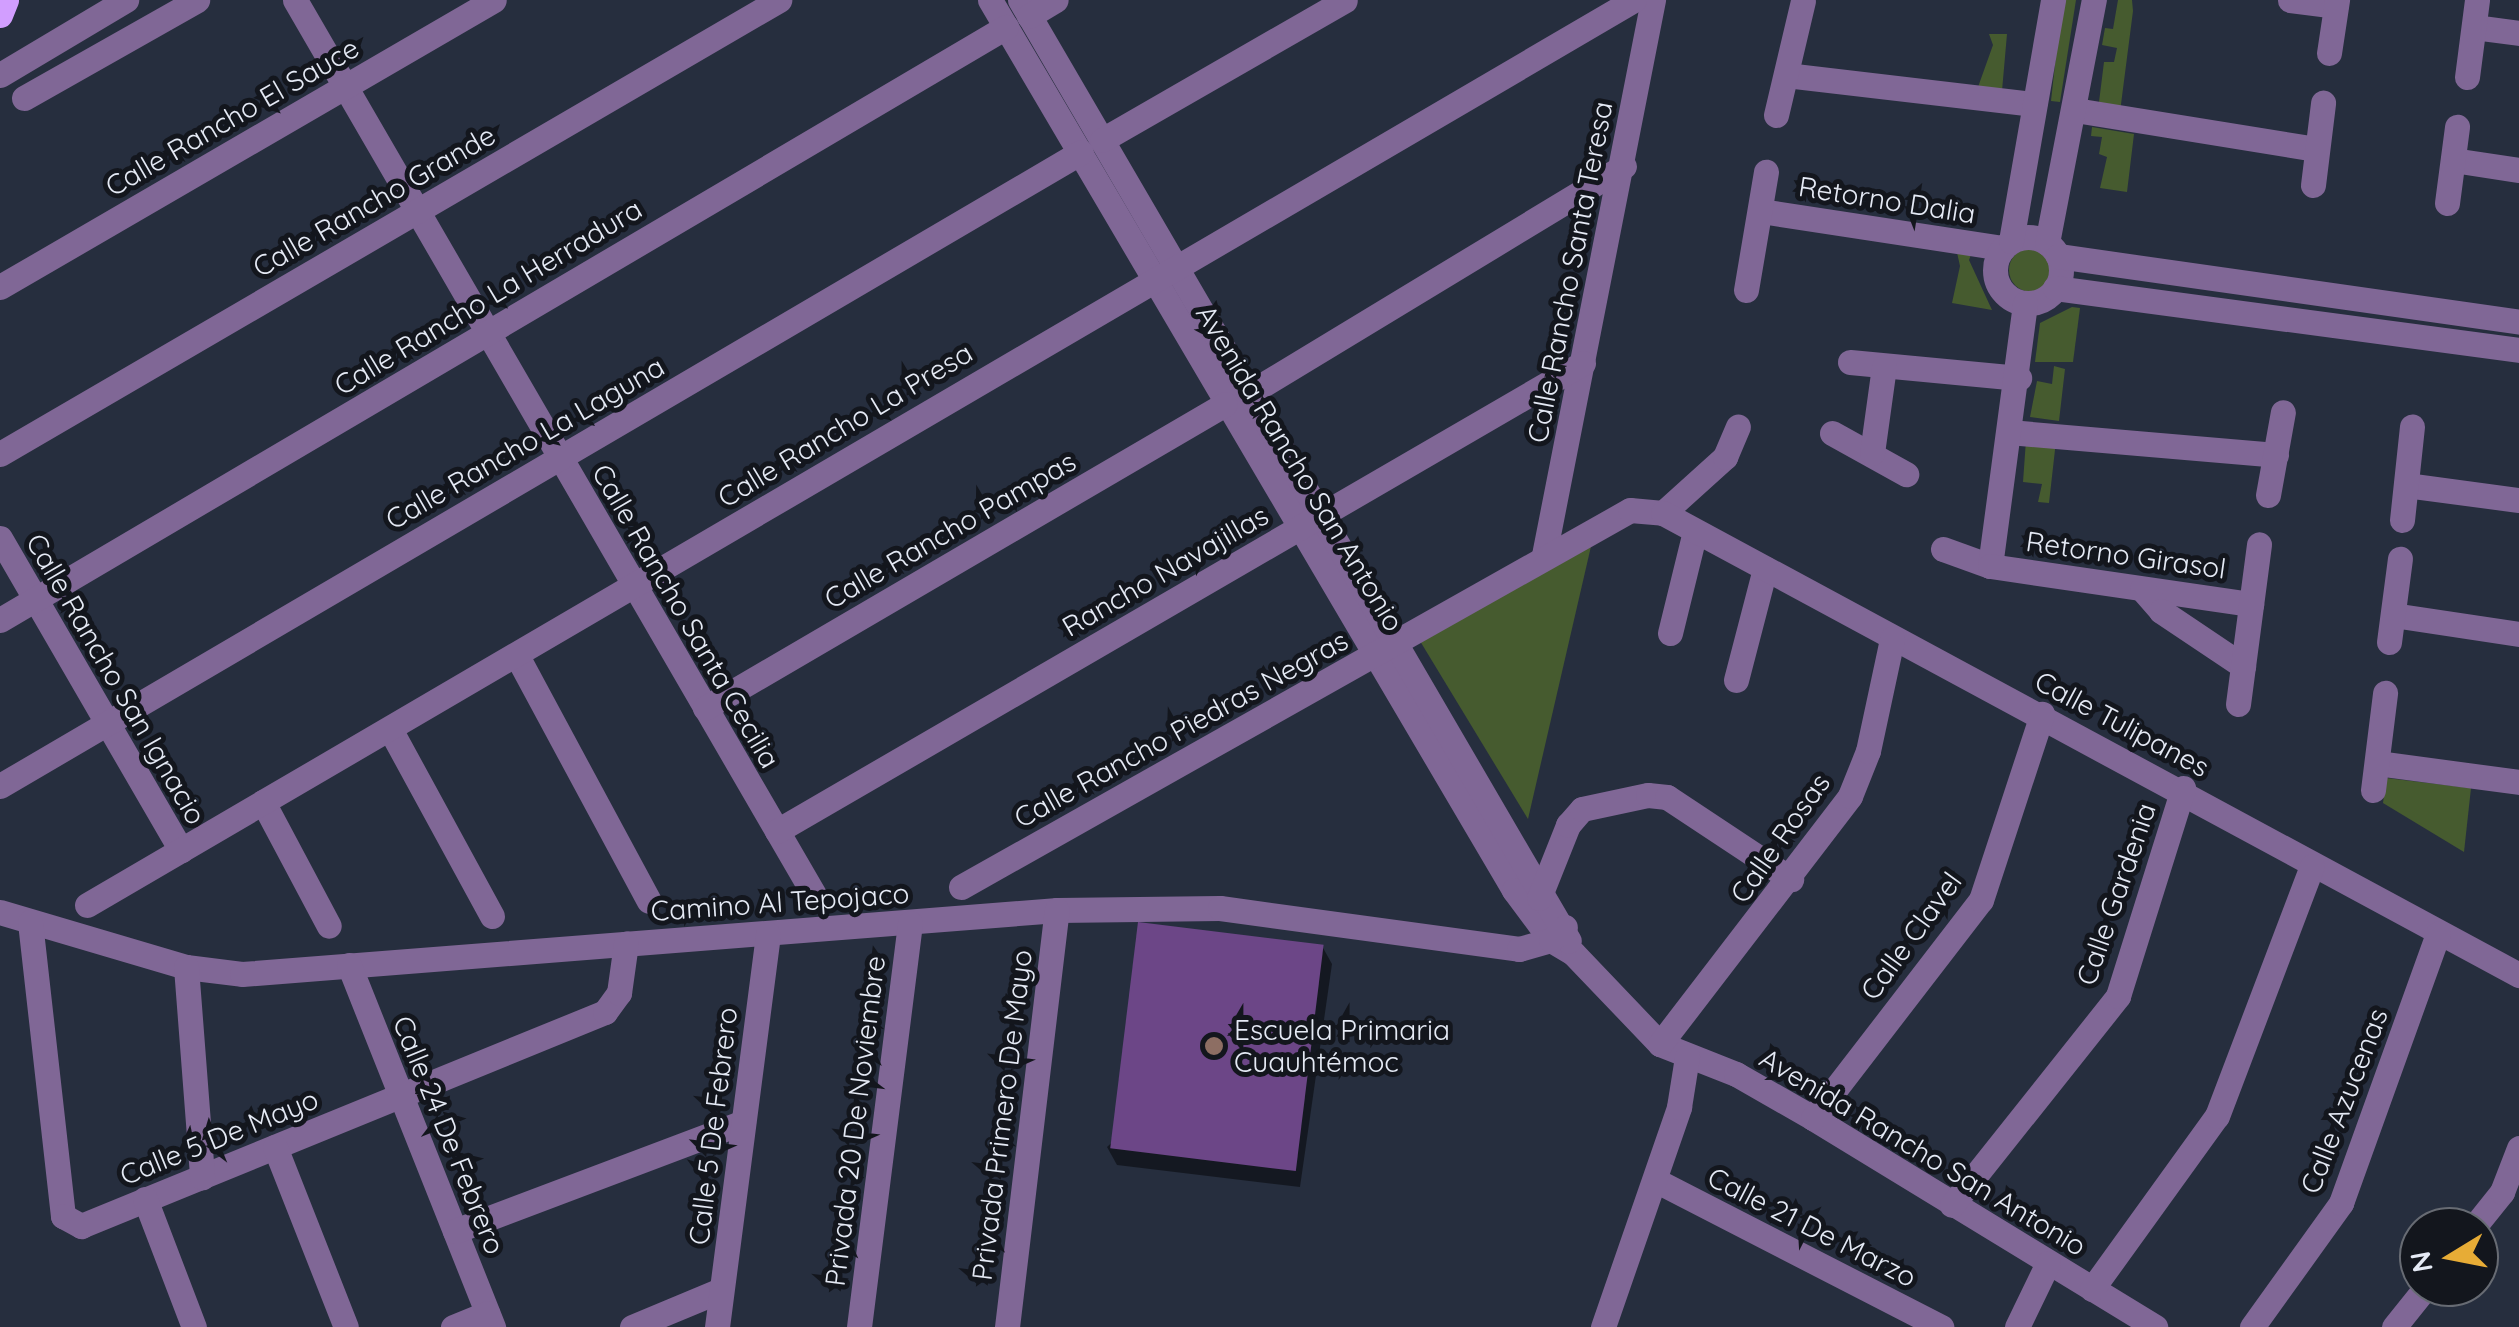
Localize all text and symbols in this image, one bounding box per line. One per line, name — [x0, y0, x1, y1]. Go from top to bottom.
street label: Calle Rancho El Sauce — [99, 31, 365, 203]
street label: Calle Rancho Santa Teresa — [1520, 98, 1620, 446]
street label: Calle Rancho Grande — [247, 118, 501, 284]
street label: Retorno Dalia — [1796, 169, 1978, 231]
street label: Calle Rancho La Herradura — [328, 192, 648, 402]
street label: Avenida Rancho San Antonio — [1189, 299, 1411, 637]
street label: Calle Rancho La Presa — [712, 336, 978, 514]
street label: Calle Rancho La Laguna — [380, 349, 670, 537]
street label: Calle Rancho Pampas — [818, 444, 1082, 616]
street label: Calle Rancho Santa Cecilia — [585, 458, 787, 774]
street label: Rancho Navajillas — [1056, 498, 1274, 644]
street label: Retorno Girasol — [2024, 524, 2228, 586]
street label: Calle Rancho San Ignacio — [19, 528, 213, 830]
street label: Calle Rancho Piedras Negras — [1008, 623, 1354, 835]
street label: Calle Tulipanes — [2029, 664, 2215, 784]
street label: Calle Rosas — [1723, 767, 1837, 909]
street label: Calle Gardenia — [2069, 799, 2163, 989]
street label: Calle Clavel — [1853, 866, 1969, 1006]
street label: Camino Al Tepojaco — [650, 876, 910, 928]
street label: Privada Primero De Mayo — [965, 948, 1039, 1282]
street label: Privada 20 De Noviembre — [818, 954, 892, 1288]
street label: Calle Azucenas — [2293, 1004, 2395, 1198]
street label: Calle 5 De Febrero — [682, 1005, 744, 1247]
street label: Calle 24 De Febrero — [386, 1011, 512, 1259]
place label: Escuela Primaria Cuauhtémoc — [1234, 1013, 1450, 1079]
marker: Escuela Primaria Cuauhtémoc — [1203, 1035, 1225, 1057]
street label: Avenida Rancho San Antonio — [1754, 1041, 2092, 1263]
street label: Calle 5 De Mayo — [115, 1082, 323, 1192]
street label: Calle 21 De Marzo — [1702, 1160, 1922, 1294]
north arrow — [2399, 1207, 2499, 1307]
text: N — [2402, 1249, 2440, 1275]

